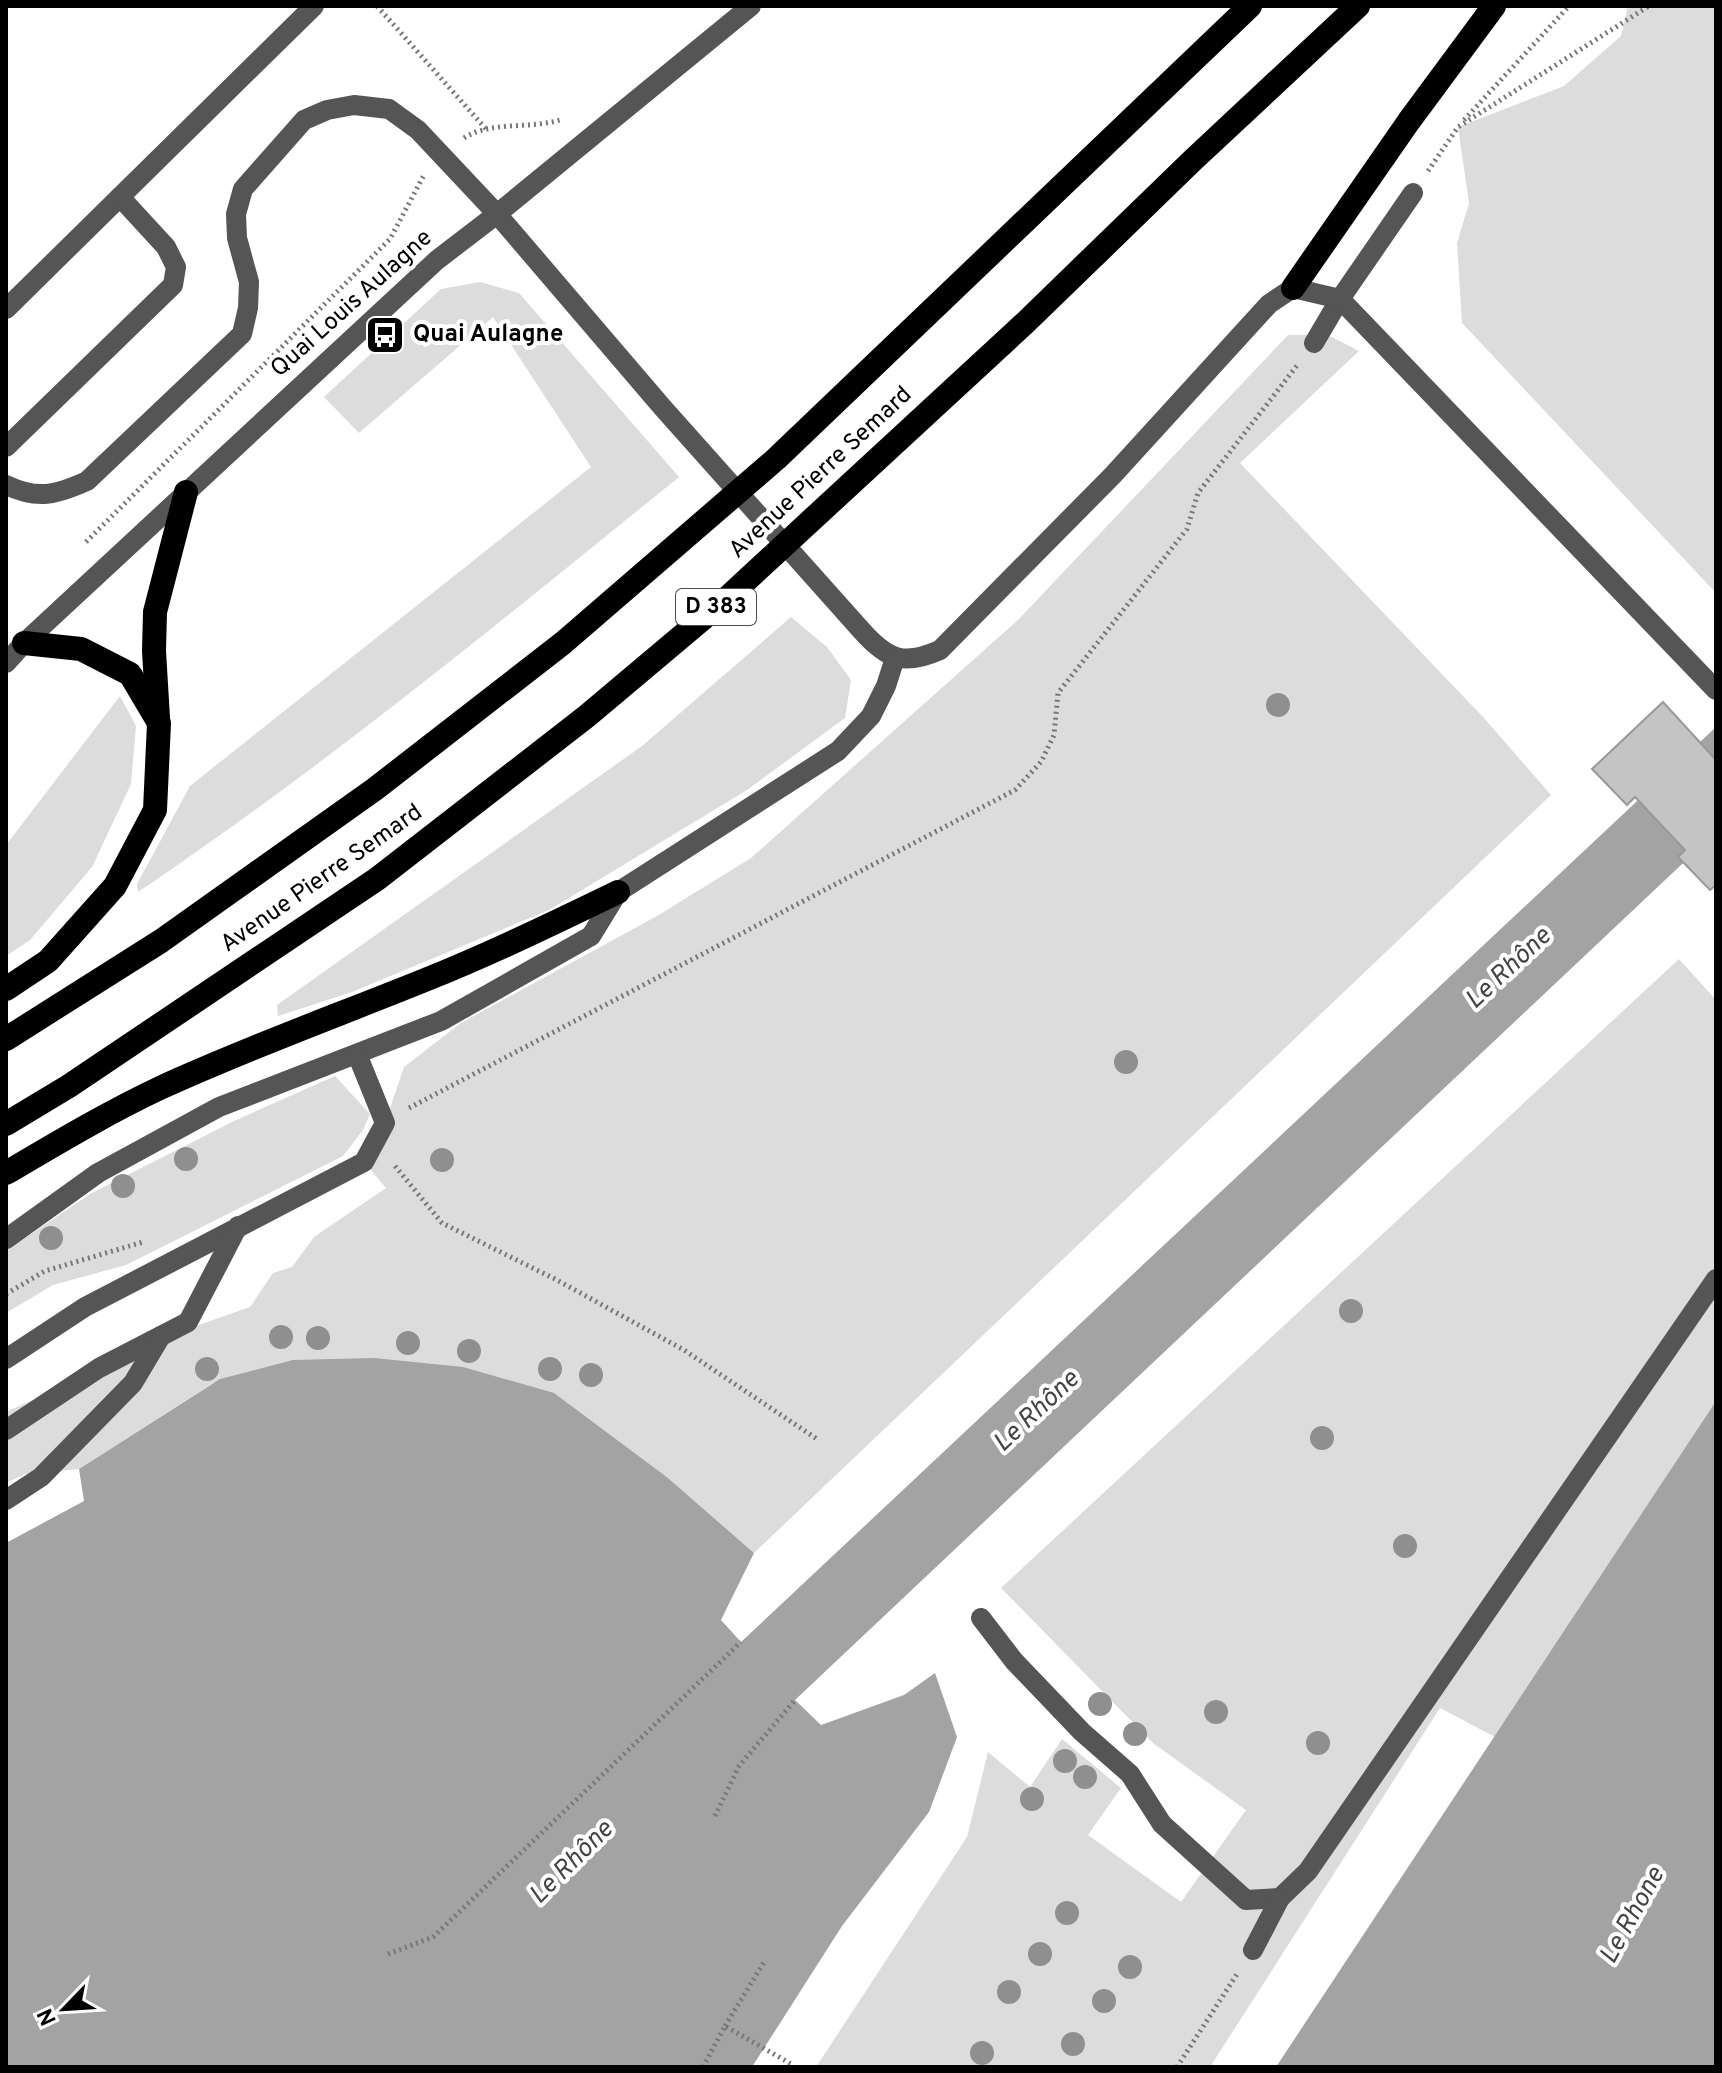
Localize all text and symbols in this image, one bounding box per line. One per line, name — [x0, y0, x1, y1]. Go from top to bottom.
street label: Quai Louis Aulagne — [265, 223, 439, 385]
bus stop icon: Quai Aulagne — [364, 314, 406, 356]
place label: Quai Aulagne — [413, 320, 563, 350]
street label: Avenue Pierre Semard — [723, 380, 919, 566]
road number: D 383 — [676, 589, 756, 625]
street label: Avenue Pierre Semard — [215, 798, 429, 960]
water label: Le Rhône — [1459, 920, 1559, 1017]
water label: Le Rhône — [987, 1363, 1087, 1460]
water label: Le Rhône — [523, 1814, 621, 1912]
water label: Le Rhone — [1593, 1861, 1673, 1970]
north arrow — [24, 1969, 104, 2049]
text: N — [33, 2004, 64, 2029]

